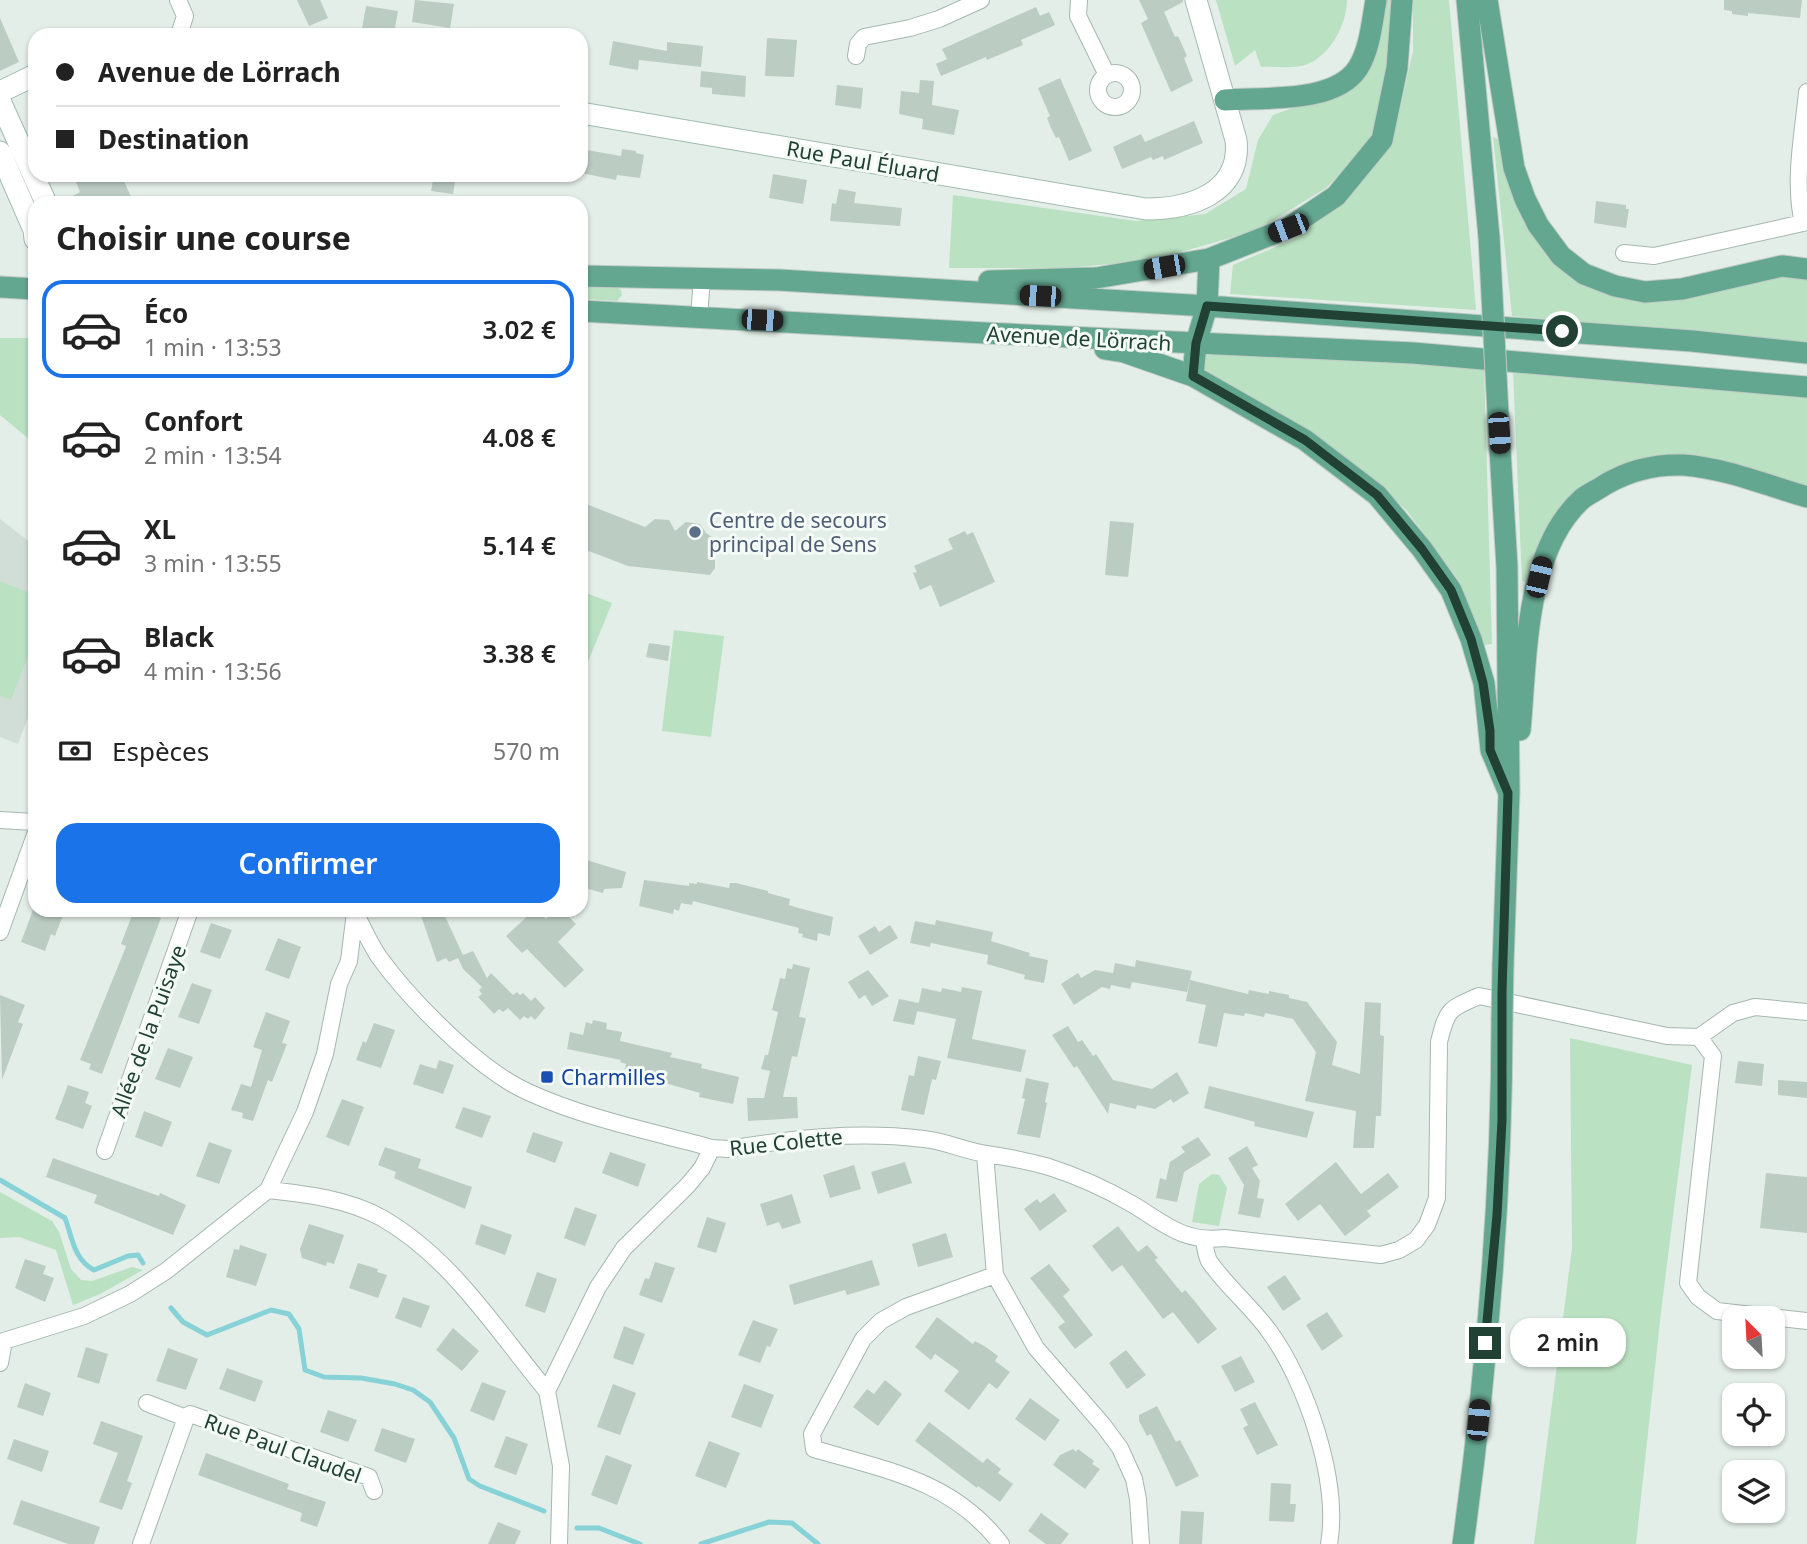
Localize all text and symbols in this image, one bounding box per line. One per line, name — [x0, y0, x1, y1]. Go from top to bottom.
text: Avenue de Lörrach — [98, 54, 341, 90]
text: Destination — [98, 121, 249, 157]
street label: Rue Paul Éluard — [784, 134, 942, 188]
car — [1265, 211, 1312, 245]
text: Choisir une course — [56, 216, 351, 259]
car — [1142, 253, 1187, 281]
car — [1019, 284, 1062, 308]
text: Éco — [144, 295, 188, 331]
icon: car — [60, 298, 123, 361]
car — [741, 308, 784, 332]
text: 3.02 € — [483, 311, 556, 347]
route start — [1546, 315, 1578, 347]
street label: Avenue de Lörrach — [986, 319, 1172, 357]
text: 1 min · 13:53 — [144, 331, 282, 363]
text: Confort — [144, 403, 243, 439]
icon: car — [60, 406, 123, 469]
car — [1488, 411, 1511, 455]
text: 4.08 € — [483, 419, 556, 455]
text: 2 min · 13:54 — [144, 439, 282, 471]
place label: Centre de secours principal de Sens — [709, 506, 887, 558]
text: XL — [144, 511, 176, 547]
icon: car — [60, 514, 123, 577]
marker: Centre de secours principal de Sens — [687, 524, 703, 540]
text: 5.14 € — [483, 527, 556, 563]
text: 3 min · 13:55 — [144, 547, 282, 579]
car — [1525, 554, 1554, 600]
text: Black — [144, 619, 214, 655]
icon: car — [60, 622, 123, 685]
text: 3.38 € — [483, 635, 556, 671]
text: 4 min · 13:56 — [144, 655, 282, 687]
icon: cash — [56, 732, 94, 770]
text: Espèces — [112, 733, 209, 769]
text: 570 m — [493, 735, 560, 767]
button: Confirmer — [56, 823, 560, 903]
street label: Allée de la Puisaye — [104, 941, 192, 1121]
place label: Charmilles — [561, 1063, 666, 1091]
marker: Charmilles — [539, 1069, 555, 1085]
street label: Rue Colette — [728, 1122, 844, 1162]
north arrow — [1722, 1306, 1785, 1368]
map controls — [1722, 1306, 1785, 1523]
callout: 2 min — [1510, 1318, 1625, 1368]
text: 2 min — [1537, 1326, 1599, 1358]
route end — [1469, 1327, 1501, 1359]
button: locate — [1722, 1383, 1785, 1446]
car — [1466, 1398, 1491, 1442]
street label: Rue Paul Claudel — [201, 1407, 365, 1489]
button: layers — [1722, 1460, 1785, 1523]

